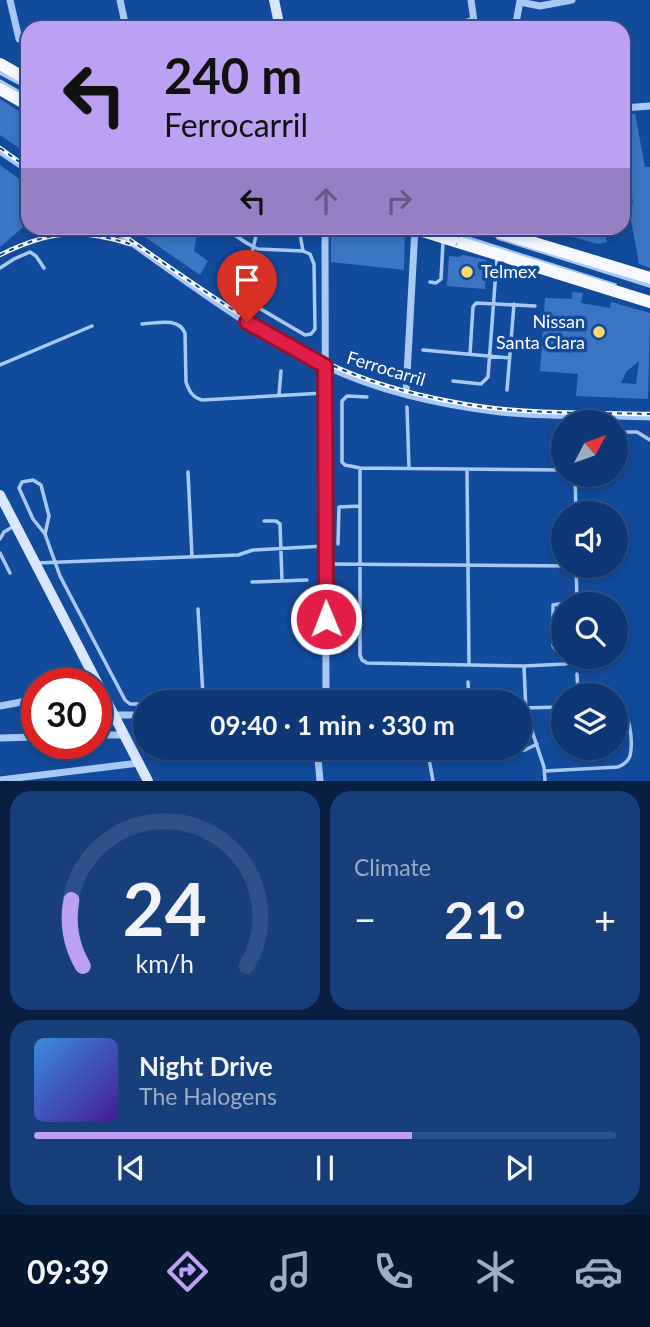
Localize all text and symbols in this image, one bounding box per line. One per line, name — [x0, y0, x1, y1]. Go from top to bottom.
text: 240 m — [164, 46, 302, 104]
icon: left — [49, 49, 140, 140]
text: Ferrocarril — [164, 105, 308, 144]
icon: left — [234, 182, 272, 220]
icon: ahead — [307, 182, 345, 220]
icon: right — [380, 182, 418, 220]
pin — [217, 250, 277, 322]
place label: Telmex — [481, 260, 536, 282]
icon: arrive — [228, 261, 266, 299]
marker: Telmex — [459, 264, 475, 280]
place label: Nissan Santa Clara — [496, 310, 585, 353]
marker: Nissan Santa Clara — [591, 324, 607, 340]
street label: Ferrocarril — [344, 346, 428, 390]
north arrow — [551, 410, 628, 486]
map controls — [551, 410, 628, 760]
button: sound — [551, 501, 628, 578]
position arrow — [289, 582, 363, 656]
button: search — [551, 592, 628, 669]
speed limit sign: 30 — [21, 668, 112, 759]
button: layers — [551, 683, 628, 760]
text: 09:40 · 1 min · 330 m — [210, 709, 455, 741]
text: Climate — [354, 853, 431, 881]
text: 24 — [123, 865, 207, 953]
text: 21° — [444, 888, 526, 950]
text: − — [354, 896, 376, 942]
text: + — [594, 896, 616, 942]
text: km/h — [136, 948, 194, 978]
text: Night Drive — [139, 1050, 273, 1082]
text: The Halogens — [139, 1082, 277, 1110]
icon: previous — [112, 1149, 150, 1187]
icon: pause — [306, 1149, 344, 1187]
icon: next — [500, 1149, 538, 1187]
icon: directions — [163, 1247, 212, 1296]
icon: music — [266, 1247, 315, 1296]
icon: phone — [369, 1247, 418, 1296]
icon: climate — [471, 1247, 520, 1296]
icon: car — [574, 1247, 623, 1296]
text: 09:39 — [27, 1252, 109, 1291]

